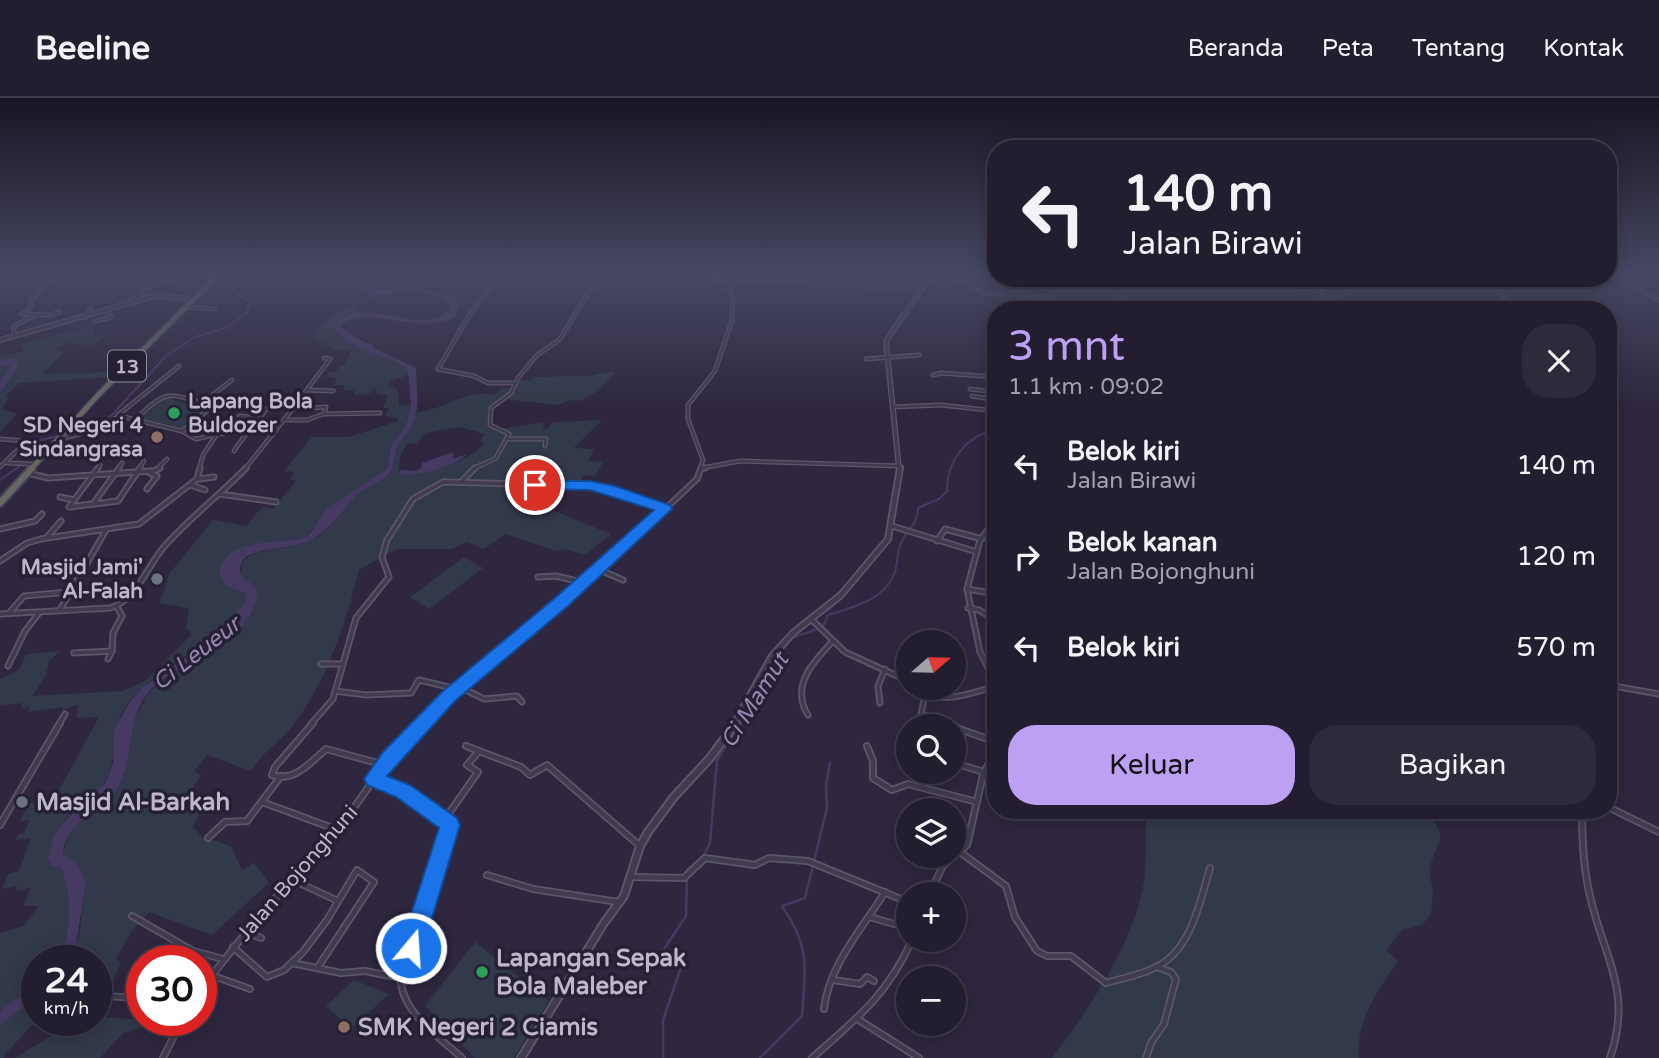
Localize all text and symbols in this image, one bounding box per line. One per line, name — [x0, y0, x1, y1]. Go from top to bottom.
text: Beeline — [35, 29, 150, 68]
text: Beranda — [1188, 34, 1284, 63]
text: Peta — [1322, 34, 1374, 63]
text: Tentang — [1412, 34, 1505, 63]
text: Kontak — [1543, 34, 1624, 63]
text: 140 m — [1123, 165, 1273, 224]
icon: left — [1008, 168, 1099, 259]
text: Jalan Birawi — [1123, 225, 1303, 263]
text: 3 mnt — [1008, 321, 1125, 372]
button: close — [1522, 324, 1596, 398]
road number: 13 — [108, 350, 146, 382]
text: 1.1 km · 09:02 — [1008, 373, 1164, 401]
place label: Lapang Bola Buldozer — [188, 389, 313, 438]
marker: Lapang Bola Buldozer — [166, 405, 182, 421]
place label: SD Negeri 4 Sindangrasa — [19, 413, 143, 462]
marker: SD Negeri 4 Sindangrasa — [149, 429, 165, 445]
text: Belok kiri — [1067, 436, 1180, 467]
icon: left — [1008, 447, 1046, 485]
text: 140 m — [1516, 450, 1596, 481]
pin — [505, 455, 565, 515]
icon: arrive — [516, 466, 554, 504]
text: Jalan Birawi — [1067, 467, 1196, 495]
text: Belok kanan — [1067, 527, 1218, 558]
icon: right — [1008, 538, 1046, 576]
text: 120 m — [1516, 541, 1596, 572]
place label: Masjid Jami' Al-Falah — [21, 555, 143, 604]
text: Jalan Bojonghuni — [1067, 558, 1255, 586]
marker: Masjid Jami' Al-Falah — [149, 571, 165, 587]
water label: Ci Leueur — [147, 609, 249, 697]
icon: left — [1008, 629, 1046, 667]
north arrow — [896, 630, 966, 700]
map controls — [896, 630, 966, 1036]
text: Belok kiri — [1067, 632, 1180, 663]
text: 570 m — [1516, 632, 1596, 663]
water label: Ci Mamut — [715, 646, 796, 753]
button: search — [896, 714, 966, 784]
button: Keluar — [1008, 725, 1295, 805]
button: Bagikan — [1309, 725, 1596, 805]
place label: Masjid Al-Barkah — [36, 788, 230, 817]
marker: Masjid Al-Barkah — [14, 794, 30, 810]
button: layers — [896, 798, 966, 868]
street label: Jalan Bojonghuni — [232, 800, 363, 946]
button: + — [896, 882, 966, 952]
position arrow — [374, 911, 448, 985]
place label: Lapangan Sepak Bola Maleber — [496, 944, 686, 1001]
speed limit sign: 30 — [126, 945, 217, 1036]
text: 24 — [45, 960, 88, 1002]
marker: Lapangan Sepak Bola Maleber — [474, 964, 490, 980]
button: − — [896, 966, 966, 1036]
text: km/h — [44, 997, 89, 1019]
place label: SMK Negeri 2 Ciamis — [358, 1013, 598, 1042]
marker: SMK Negeri 2 Ciamis — [336, 1019, 352, 1035]

